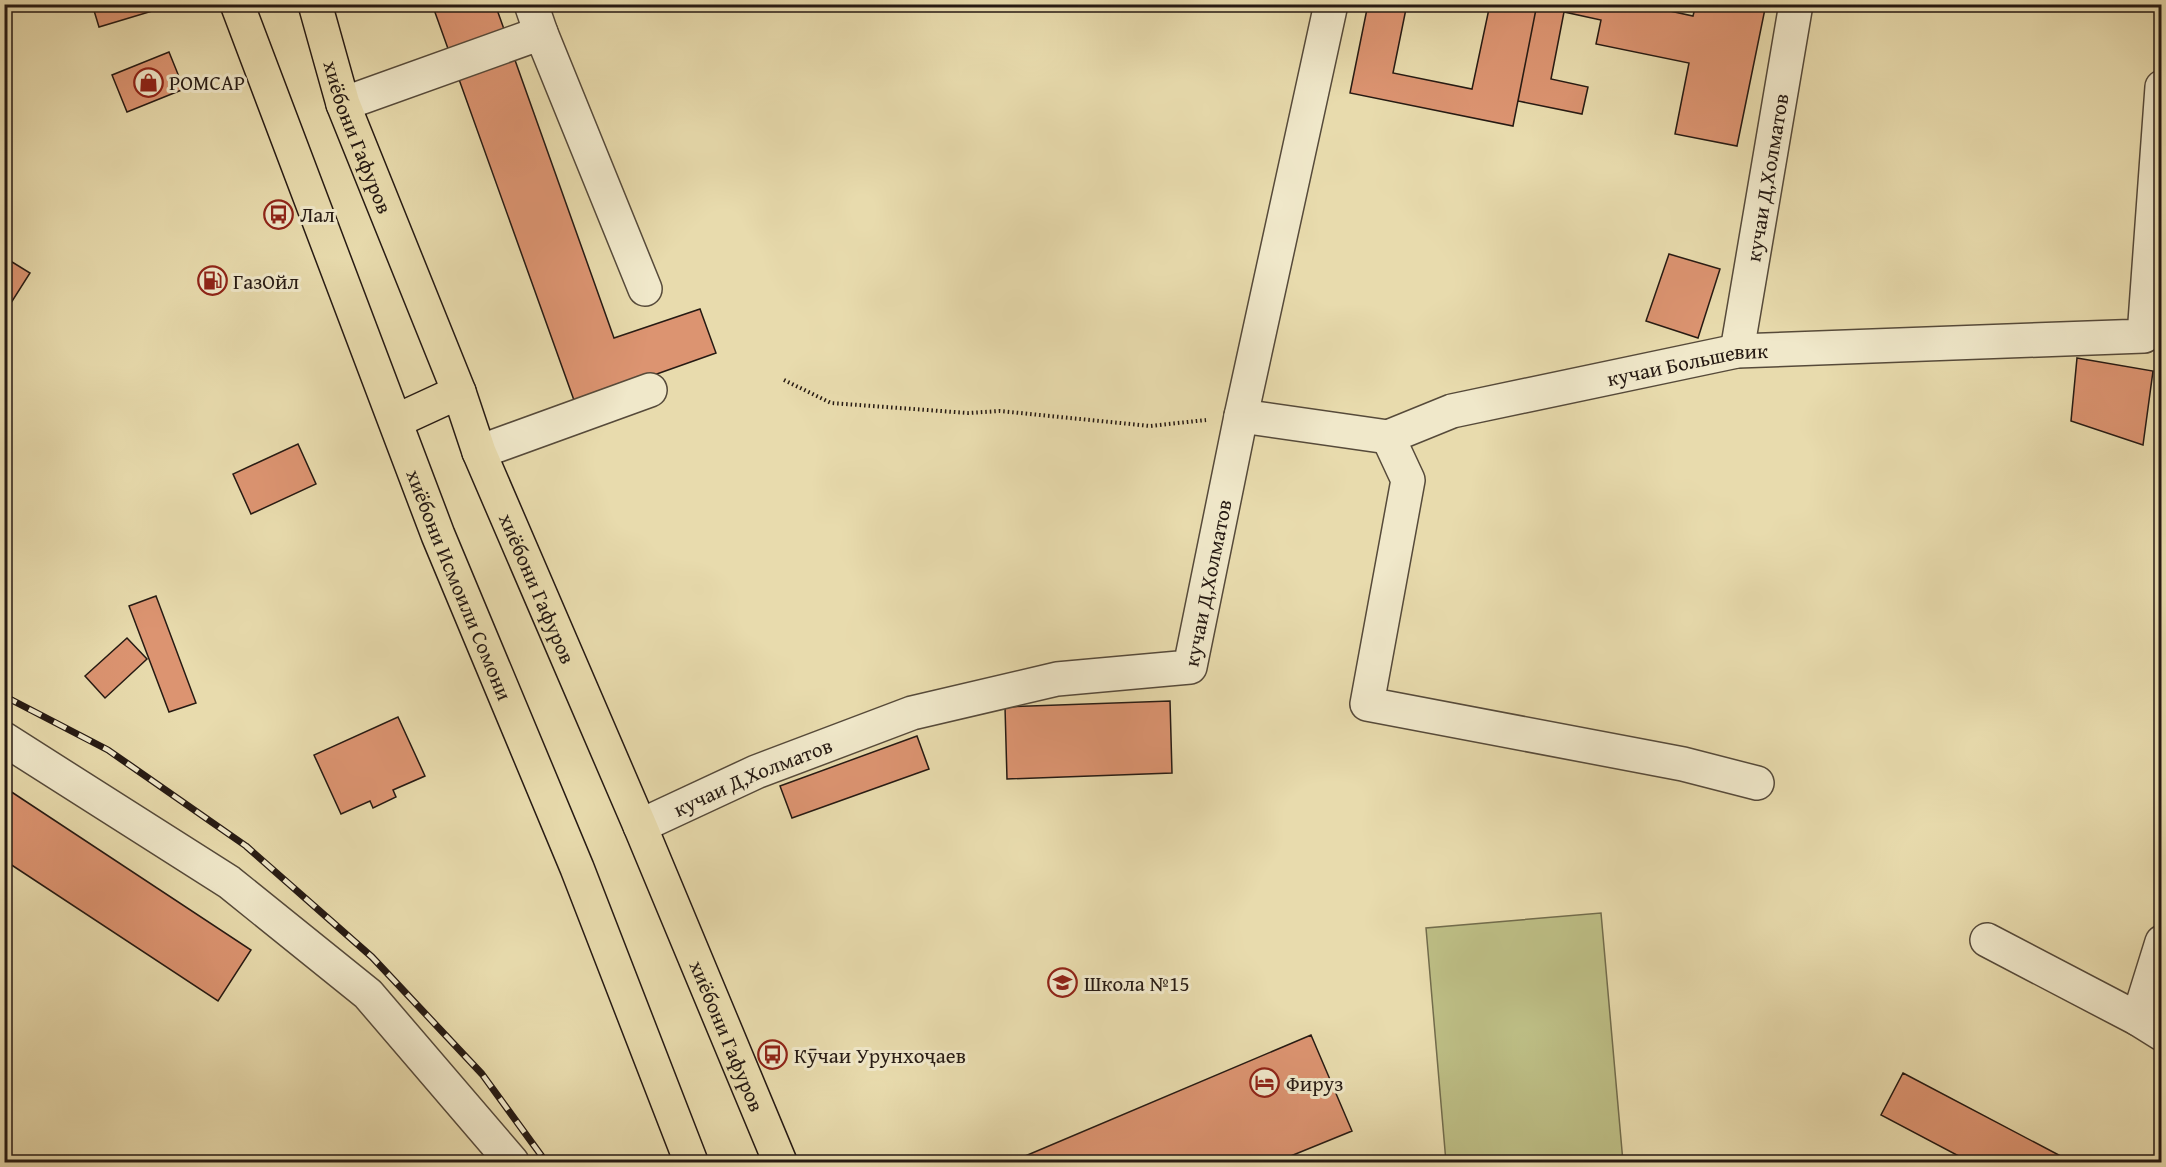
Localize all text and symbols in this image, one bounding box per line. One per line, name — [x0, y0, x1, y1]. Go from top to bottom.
street label: хиёбони Гафуров — [316, 57, 401, 218]
shop icon: РОМСАР — [132, 66, 164, 98]
place label: РОМСАР — [169, 67, 245, 98]
street label: кучаи Д,Холматов — [1737, 91, 1796, 264]
bus stop icon: Лал — [263, 198, 295, 230]
place label: Лал — [300, 199, 335, 230]
fuel station icon: ГазОйл — [196, 265, 228, 297]
place label: ГазОйл — [233, 266, 300, 297]
street label: кучаи Большевик — [1604, 334, 1769, 393]
street label: хиёбони Исмоили Сомони — [399, 465, 521, 705]
street label: кучаи Д,Холматов — [1175, 497, 1239, 669]
street label: хиёбони Гафуров — [492, 508, 584, 668]
street label: кучаи Д,Холматов — [668, 729, 836, 824]
street label: хиёбони Гафуров — [682, 955, 773, 1116]
school or university icon: Школа №15 — [1047, 967, 1079, 999]
place label: Школа №15 — [1084, 968, 1190, 999]
bus stop icon: Кӯчаи Урунхоҷаев — [757, 1039, 789, 1071]
place label: Кӯчаи Урунхоҷаев — [794, 1040, 966, 1071]
hotel icon: Фируз — [1249, 1067, 1281, 1099]
place label: Фируз — [1286, 1068, 1343, 1099]

